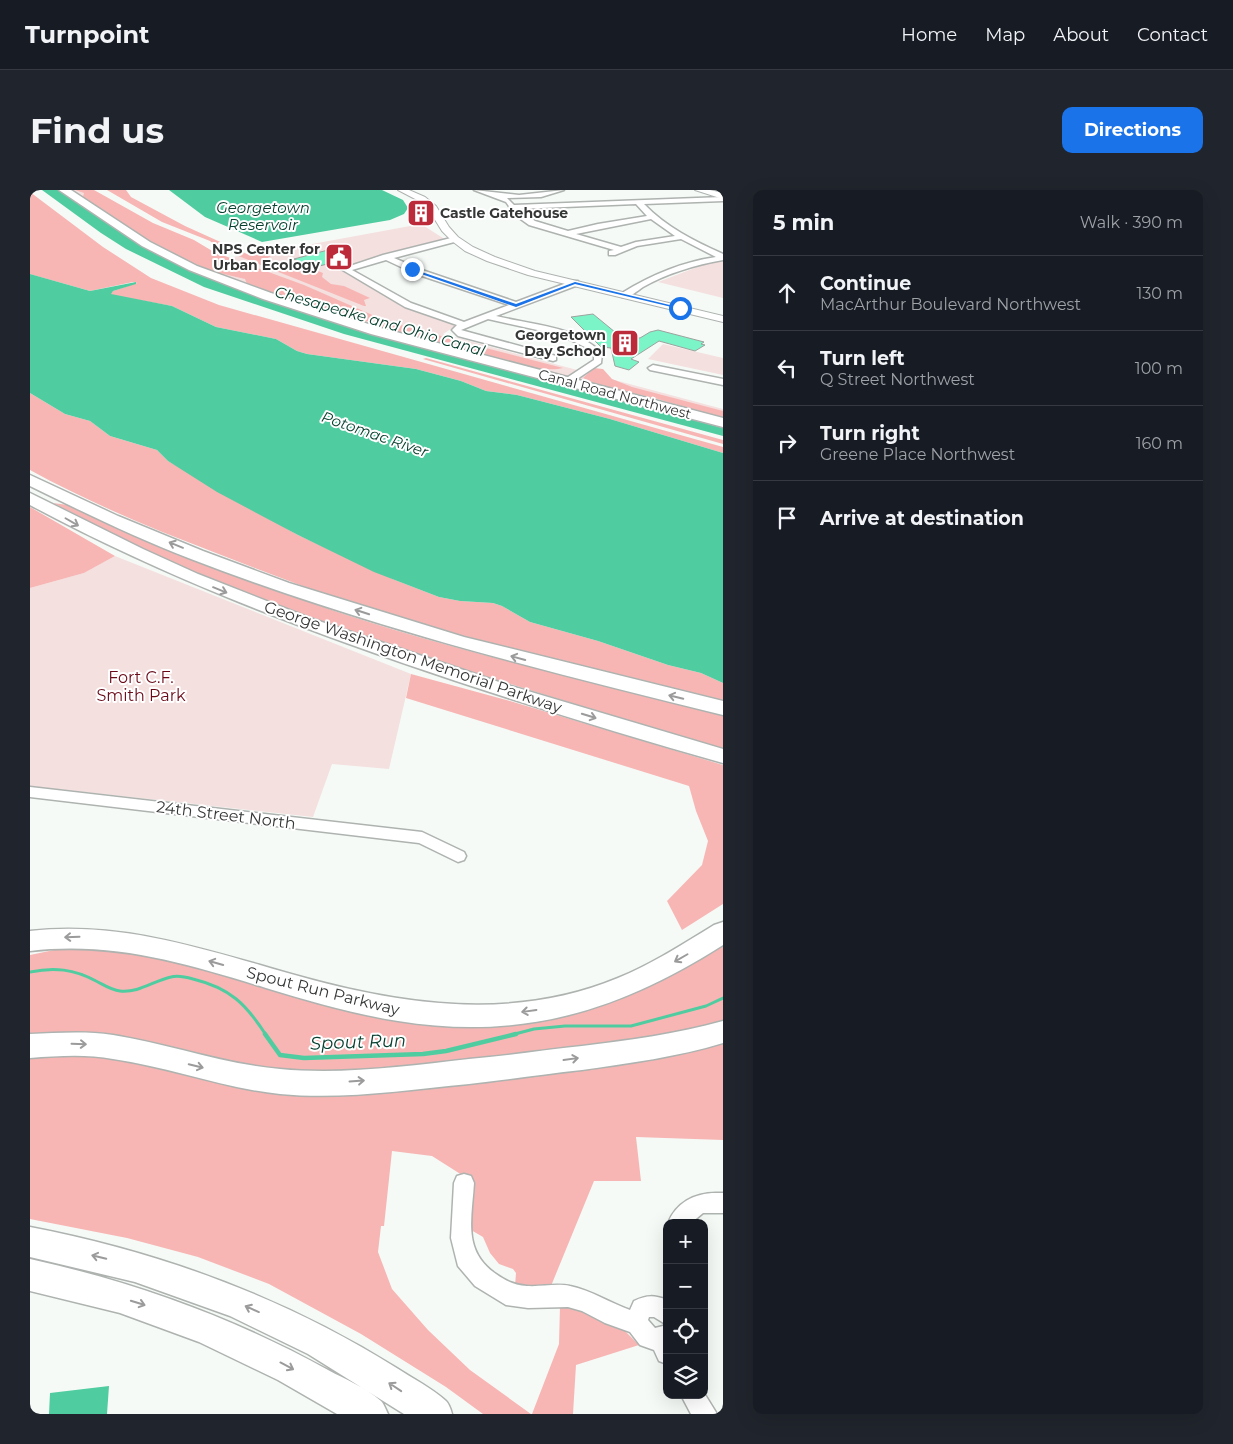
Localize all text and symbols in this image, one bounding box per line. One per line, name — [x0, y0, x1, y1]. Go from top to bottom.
text: Turnpoint — [25, 20, 149, 49]
text: Home — [901, 24, 957, 46]
text: Map — [985, 24, 1025, 46]
text: About — [1053, 24, 1109, 46]
text: Contact — [1137, 24, 1208, 46]
button: Directions — [1062, 107, 1203, 153]
text: Find us — [30, 109, 164, 152]
water label: Georgetown Reservoir — [216, 198, 310, 234]
building icon: Castle Gatehouse — [406, 198, 436, 228]
place label: Castle Gatehouse — [440, 204, 568, 222]
text: 5 min — [773, 210, 834, 235]
text: Walk · 390 m — [1080, 213, 1183, 232]
place label: NPS Center for Urban Ecology — [212, 240, 321, 274]
public building icon: NPS Center for Urban Ecology — [324, 242, 354, 272]
route end — [401, 258, 424, 281]
text: Continue — [820, 272, 911, 295]
icon: ahead — [773, 279, 801, 307]
water label: Chesapeake and Ohio Canal — [273, 282, 487, 360]
text: 130 m — [1136, 284, 1183, 303]
text: MacArthur Boulevard Northwest — [820, 295, 1081, 314]
route start — [669, 297, 692, 320]
place label: Georgetown Day School — [515, 326, 606, 360]
building icon: Georgetown Day School — [610, 328, 640, 358]
text: Turn left — [820, 347, 905, 370]
icon: left — [773, 354, 801, 382]
text: 100 m — [1135, 359, 1183, 378]
street label: Canal Road Northwest — [537, 365, 694, 423]
text: Q Street Northwest — [820, 370, 975, 389]
water label: Potomac River — [319, 407, 432, 461]
text: Turn right — [820, 422, 920, 445]
icon: right — [773, 429, 801, 457]
text: 160 m — [1136, 434, 1183, 453]
text: Greene Place Northwest — [820, 445, 1015, 464]
icon: arrive — [773, 504, 801, 532]
text: Arrive at destination — [820, 507, 1024, 530]
one-way arrow — [65, 517, 79, 527]
one-way arrow — [169, 540, 184, 549]
one-way arrow — [212, 586, 227, 595]
street label: George Washington Memorial Parkway — [262, 597, 565, 717]
one-way arrow — [355, 607, 370, 616]
one-way arrow — [510, 653, 526, 662]
park label: Fort C.F. Smith Park — [96, 668, 186, 705]
one-way arrow — [668, 692, 684, 701]
one-way arrow — [580, 712, 596, 722]
street label: 24th Street North — [155, 797, 297, 833]
one-way arrow — [64, 933, 80, 942]
one-way arrow — [674, 953, 689, 963]
one-way arrow — [208, 958, 224, 967]
street label: Spout Run Parkway — [244, 963, 402, 1019]
one-way arrow — [522, 1006, 538, 1016]
water label: Spout Run — [310, 1029, 406, 1055]
one-way arrow — [70, 1039, 86, 1049]
one-way arrow — [562, 1054, 578, 1064]
one-way arrow — [187, 1062, 203, 1071]
one-way arrow — [348, 1077, 364, 1086]
map controls — [663, 1219, 708, 1399]
button: + — [663, 1219, 708, 1264]
one-way arrow — [91, 1251, 107, 1261]
button: − — [663, 1264, 708, 1309]
one-way arrow — [129, 1299, 145, 1309]
one-way arrow — [245, 1304, 260, 1314]
button: locate — [663, 1309, 708, 1354]
button: layers — [663, 1354, 708, 1399]
one-way arrow — [280, 1361, 295, 1371]
one-way arrow — [388, 1382, 402, 1392]

